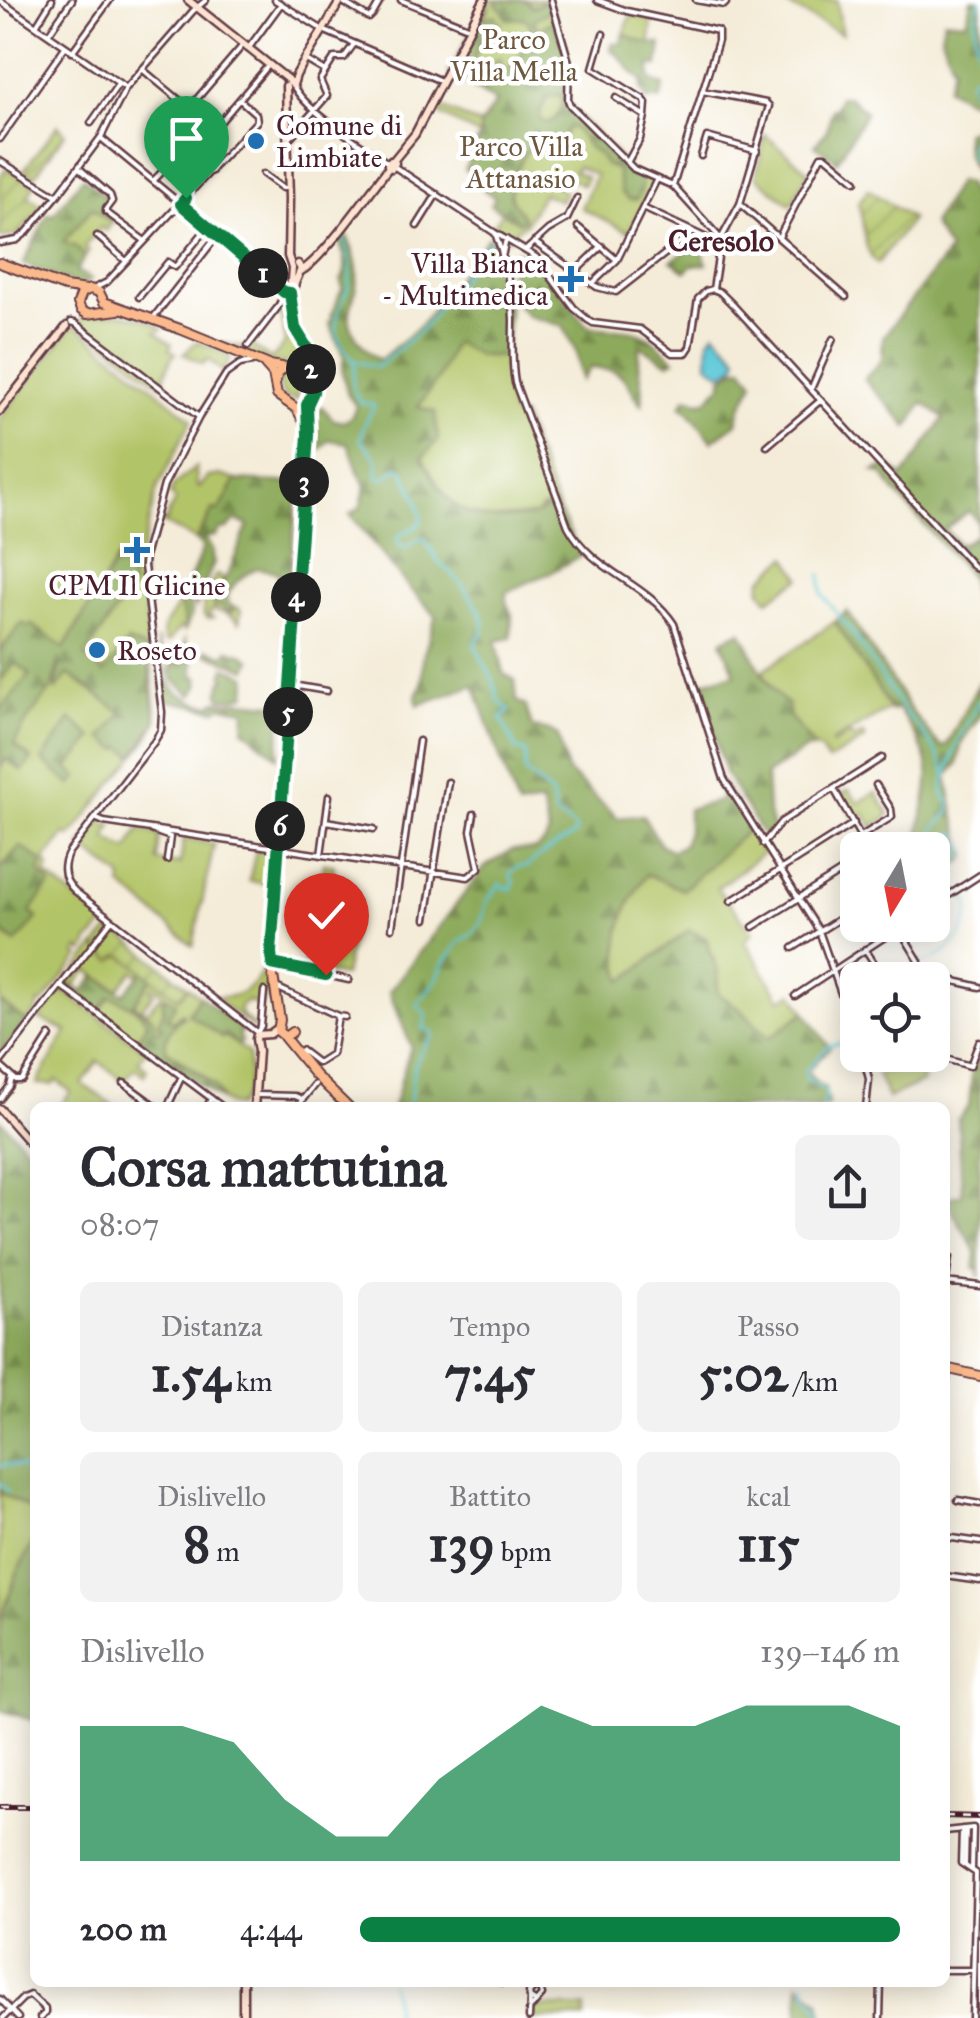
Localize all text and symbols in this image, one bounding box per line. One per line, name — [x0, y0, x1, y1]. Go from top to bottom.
park label: Parco Villa Mella — [449, 22, 578, 89]
pin — [144, 96, 229, 199]
place label: Comune di Limbiate — [276, 108, 402, 175]
icon: arrive — [159, 111, 214, 166]
park label: Parco Villa Attanasio — [459, 129, 583, 196]
marker: Comune di Limbiate — [245, 130, 267, 152]
district label: Ceresolo — [668, 223, 774, 259]
place label: Villa Bianca - Multimedica — [382, 246, 548, 313]
pin: 1 — [238, 248, 288, 298]
text: 1 — [257, 255, 269, 290]
marker: Villa Bianca - Multimedica — [558, 266, 584, 292]
pin: 2 — [286, 344, 336, 394]
text: 2 — [304, 351, 318, 386]
pin: 3 — [279, 457, 329, 507]
text: 3 — [298, 464, 310, 499]
marker: CPM Il Glicine — [124, 537, 150, 563]
place label: CPM Il Glicine — [48, 568, 226, 603]
pin: 4 — [271, 572, 321, 622]
text: 4 — [288, 579, 304, 614]
place label: Roseto — [117, 633, 197, 668]
marker: Roseto — [86, 639, 108, 661]
pin: 5 — [263, 687, 313, 737]
text: 5 — [281, 694, 295, 729]
pin: 6 — [255, 801, 305, 851]
text: 6 — [273, 808, 287, 843]
north arrow — [840, 832, 950, 942]
map controls — [840, 832, 950, 1072]
pin — [284, 873, 369, 976]
icon: check — [299, 888, 354, 943]
button: locate — [840, 962, 950, 1072]
text: Corsa mattutina — [80, 1134, 446, 1201]
button: share — [795, 1135, 900, 1240]
text: 08:07 — [80, 1205, 159, 1244]
text: Distanza — [161, 1309, 263, 1344]
text: Tempo — [450, 1309, 530, 1344]
text: Passo — [737, 1309, 799, 1344]
text: 1.54 — [151, 1344, 230, 1405]
text: 7:45 — [445, 1344, 535, 1405]
text: 5:02 — [698, 1344, 788, 1405]
text: km — [230, 1364, 273, 1399]
text: /km — [788, 1364, 838, 1399]
text: Dislivello — [157, 1479, 266, 1514]
text: Battito — [449, 1479, 531, 1514]
text: kcal — [746, 1479, 790, 1514]
text: 8 — [184, 1514, 210, 1575]
text: 139 — [428, 1514, 495, 1575]
text: 115 — [737, 1514, 800, 1575]
text: m — [210, 1534, 240, 1569]
text: bpm — [495, 1534, 552, 1569]
text: Dislivello — [80, 1632, 205, 1671]
text: 139–146 m — [760, 1632, 900, 1671]
text: 200 m — [80, 1910, 167, 1949]
text: 4:44 — [240, 1910, 302, 1949]

